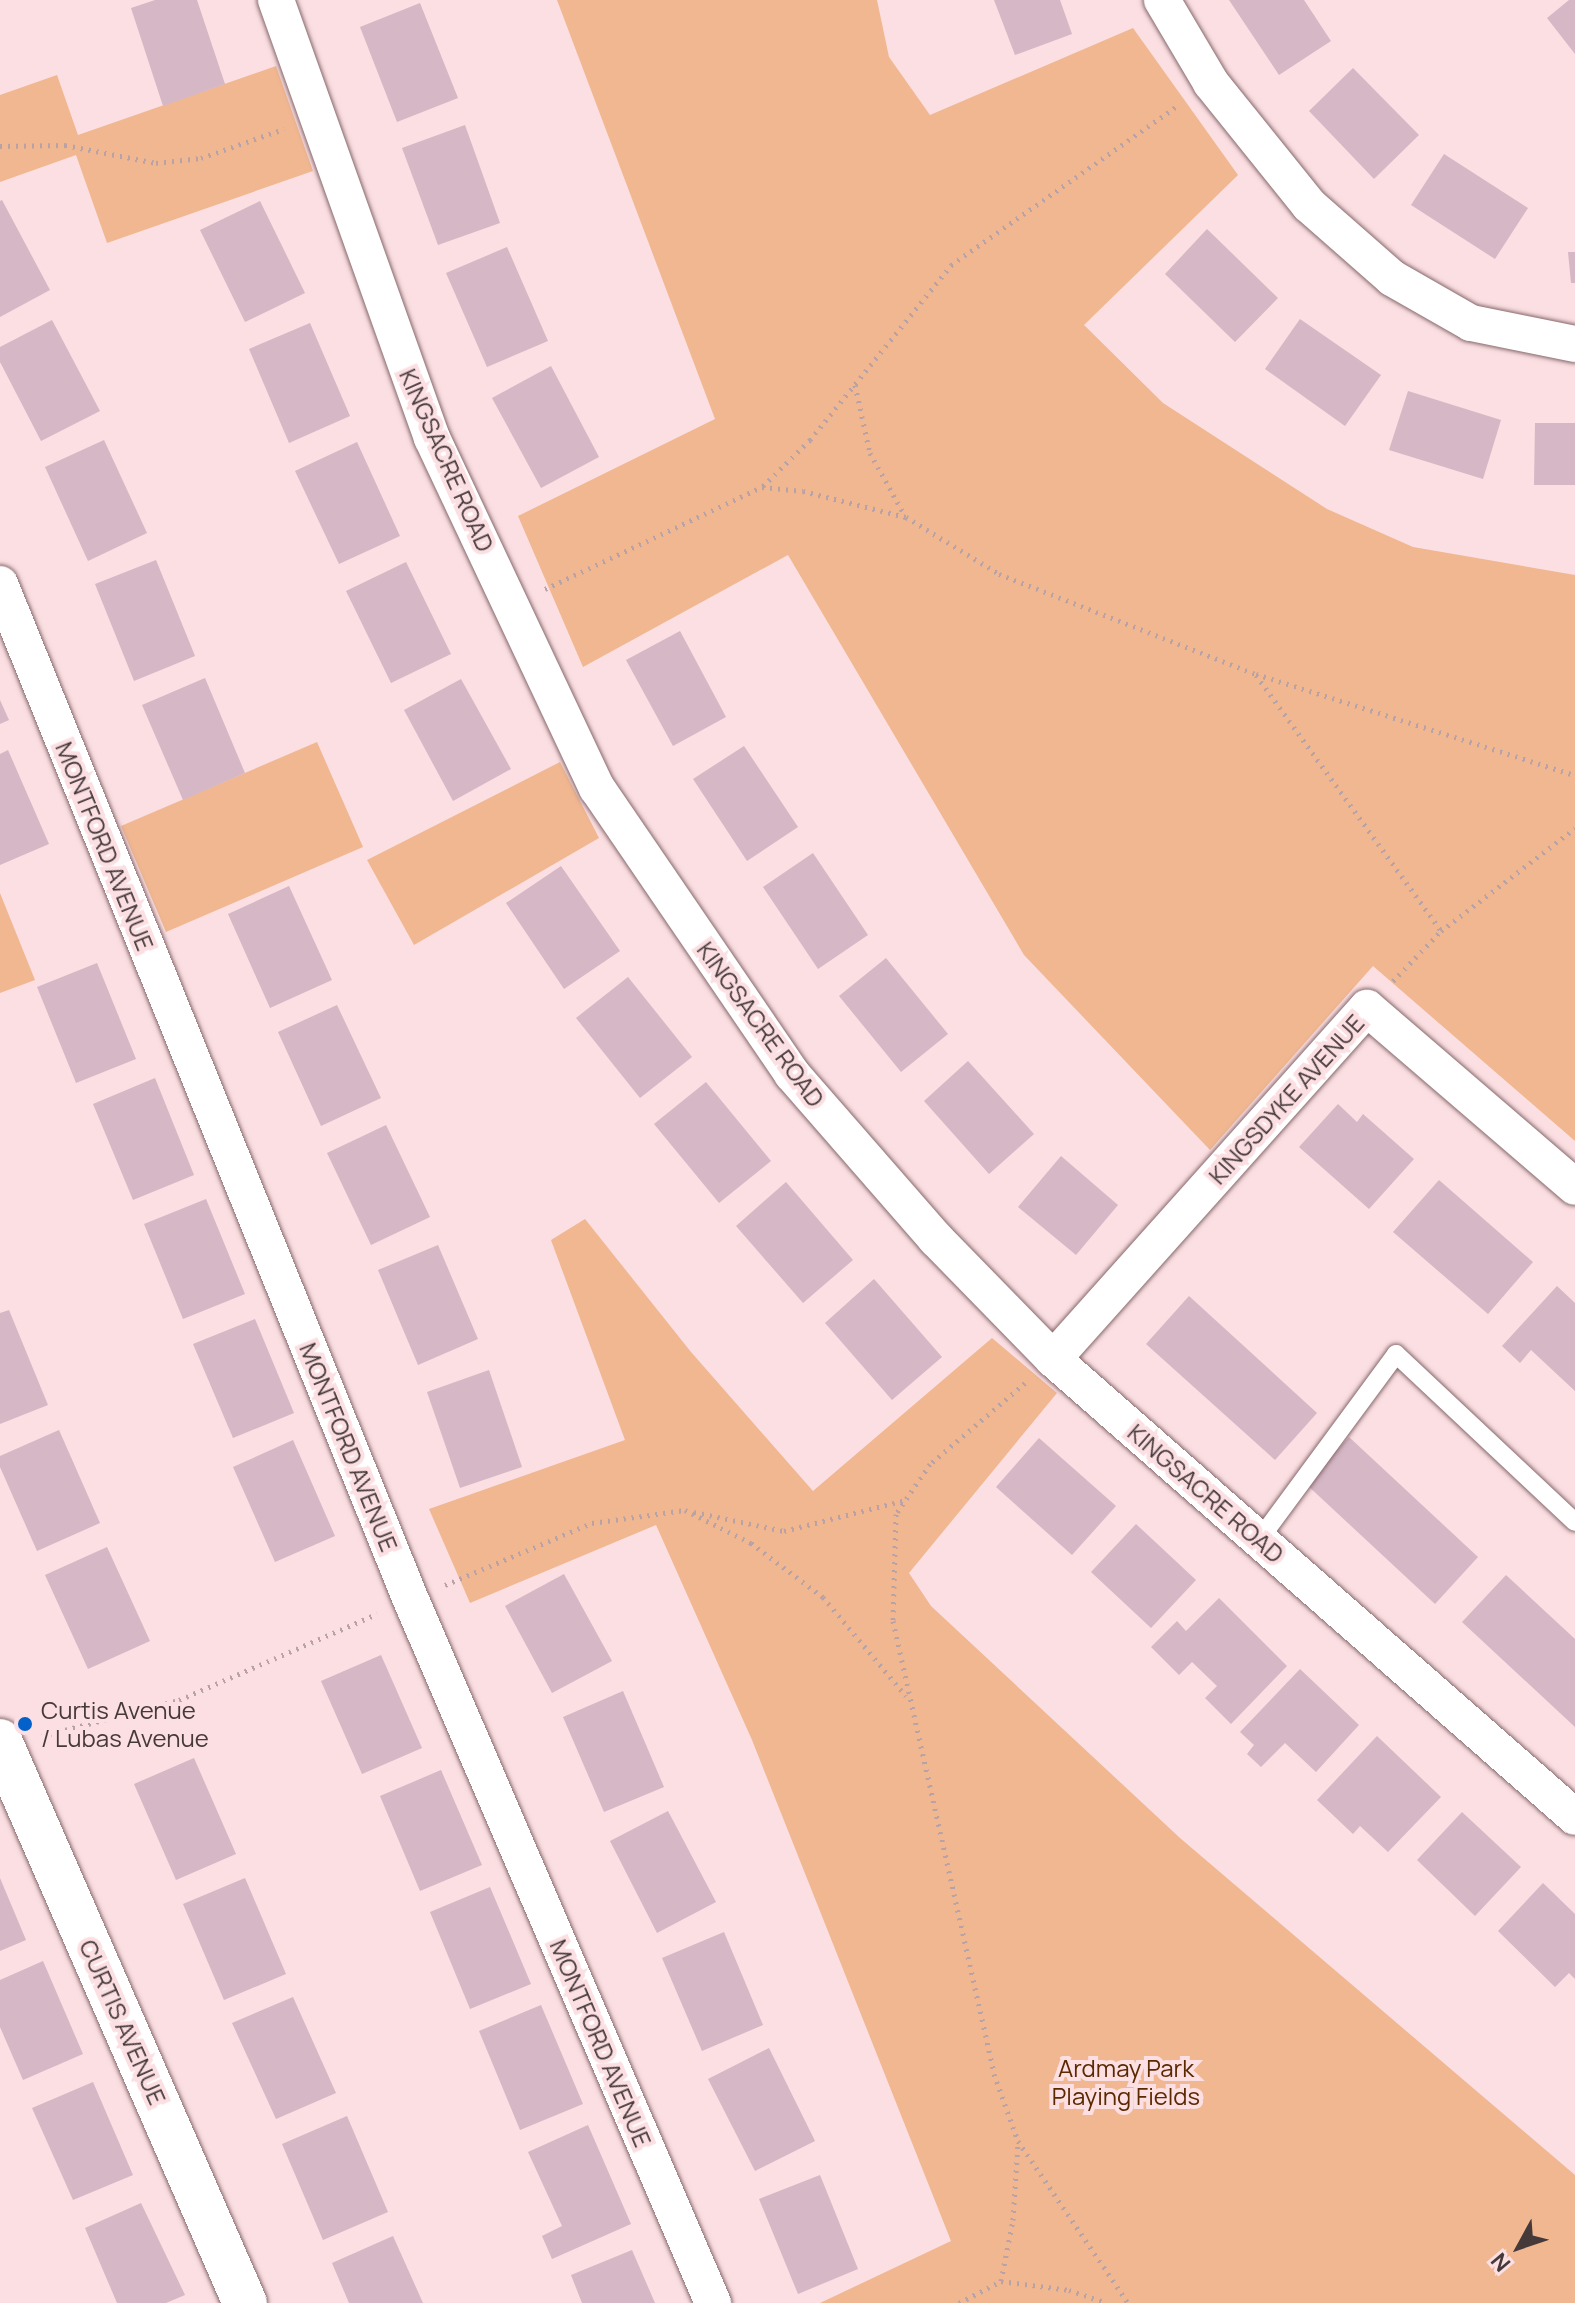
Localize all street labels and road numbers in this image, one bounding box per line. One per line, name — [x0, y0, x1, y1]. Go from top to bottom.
street label: KINGSACRE ROAD — [394, 364, 500, 556]
street label: MONTFORD AVENUE — [50, 737, 160, 955]
street label: KINGSACRE ROAD — [692, 936, 830, 1112]
street label: KINGSDYKE AVENUE — [1202, 1008, 1370, 1190]
street label: MONTFORD AVENUE — [294, 1338, 404, 1556]
street label: KINGSACRE ROAD — [1122, 1418, 1290, 1568]
street label: CURTIS AVENUE — [74, 1935, 172, 2109]
street label: MONTFORD AVENUE — [544, 1935, 658, 2151]

